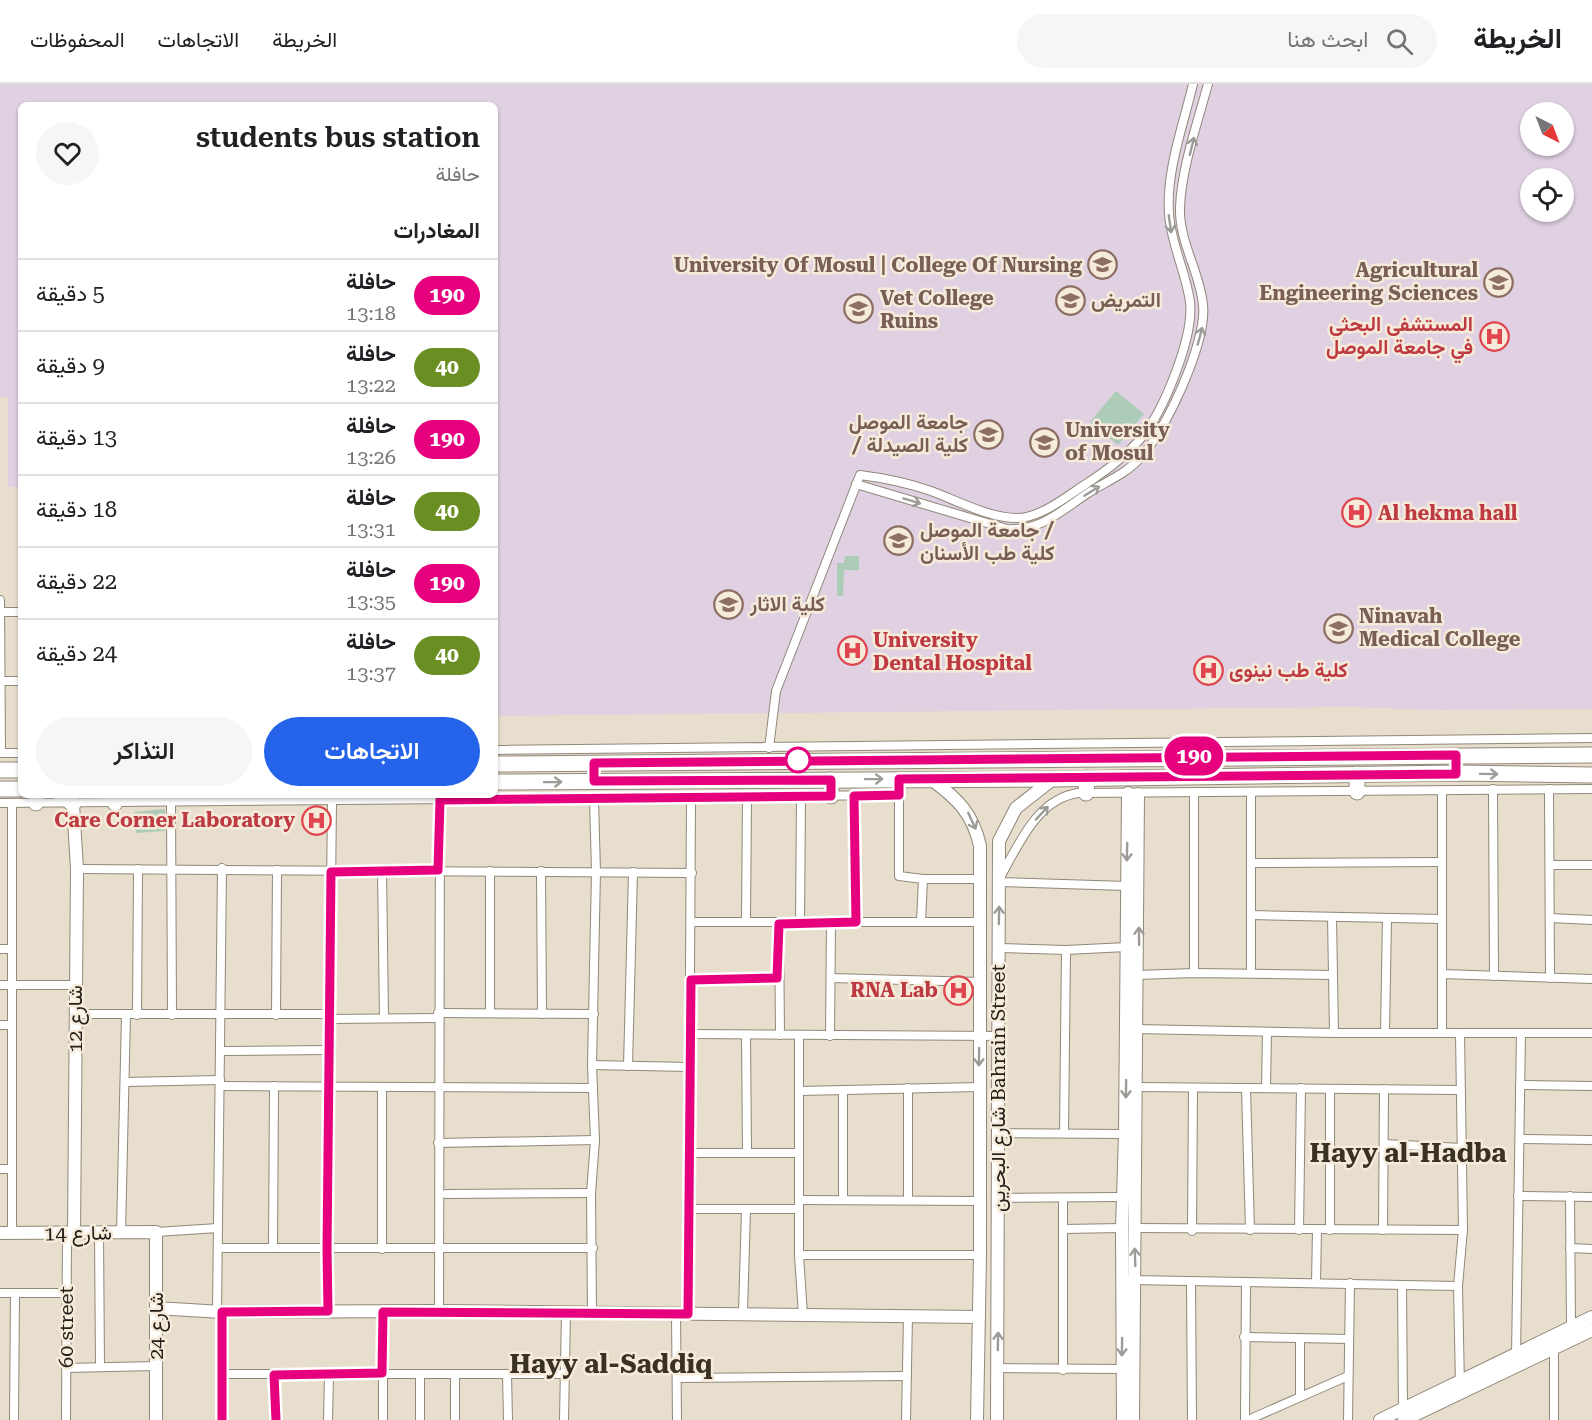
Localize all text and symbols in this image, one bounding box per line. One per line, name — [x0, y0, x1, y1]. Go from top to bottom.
search box — [1017, 14, 1437, 68]
text: الخريطة — [1473, 22, 1562, 55]
icon: search — [1383, 25, 1416, 58]
text: ابحث هنا — [1287, 27, 1368, 52]
text: المحفوظات — [30, 28, 125, 52]
text: الاتجاهات — [158, 28, 239, 52]
text: الخريطة — [272, 28, 337, 52]
north arrow — [1520, 102, 1574, 156]
map controls — [1520, 102, 1574, 222]
text: students bus station — [196, 121, 480, 154]
button: heart — [36, 122, 99, 185]
one-way arrow — [1187, 137, 1199, 156]
text: حافلة — [435, 162, 480, 186]
button: locate — [1520, 168, 1574, 222]
one-way arrow — [1165, 213, 1176, 233]
text: المغادرات — [394, 218, 480, 243]
school or university icon: University Of Mosul | College Of Nursing — [1087, 249, 1119, 281]
place label: University Of Mosul | College Of Nursing — [674, 253, 1083, 277]
place label: Agricultural Engineering Sciences — [1259, 258, 1478, 305]
school or university icon: Agricultural Engineering Sciences — [1483, 266, 1515, 298]
text: حافلة — [346, 269, 396, 294]
text: 5 دقيقة — [36, 281, 105, 306]
text: 190 — [429, 283, 465, 307]
school or university icon: التمريض — [1054, 284, 1086, 316]
place label: Vet College Ruins — [880, 286, 994, 333]
place label: التمريض — [1091, 288, 1161, 313]
school or university icon: Vet College Ruins — [843, 293, 875, 325]
text: 13:18 — [346, 301, 396, 325]
place label: المستشفى البحثي في جامعة الموصل — [1326, 312, 1473, 364]
hospital icon: المستشفى البحثي في جامعة الموصل — [1478, 320, 1510, 352]
one-way arrow — [1195, 327, 1206, 346]
text: حافلة — [346, 341, 396, 366]
text: 9 دقيقة — [36, 353, 105, 378]
text: 40 — [435, 355, 459, 379]
text: 13:22 — [346, 373, 396, 397]
place label: جامعة الموصل / كلية الصيدلة — [849, 410, 968, 457]
text: حافلة — [346, 413, 396, 438]
school or university icon: جامعة الموصل / كلية الصيدلة — [973, 418, 1005, 450]
place label: University of Mosul — [1065, 418, 1170, 465]
text: 13 دقيقة — [36, 425, 117, 450]
school or university icon: University of Mosul — [1028, 426, 1060, 458]
text: 190 — [429, 427, 465, 451]
text: 13:26 — [346, 445, 396, 469]
text: حافلة — [346, 485, 396, 510]
one-way arrow — [1083, 485, 1100, 497]
one-way arrow — [902, 496, 921, 507]
text: 18 دقيقة — [36, 497, 117, 522]
hospital icon: Al hekma hall — [1341, 497, 1373, 529]
text: 40 — [435, 499, 459, 523]
place label: Al hekma hall — [1378, 501, 1518, 525]
text: 13:31 — [346, 517, 396, 541]
place label: جامعة الموصل / كلية طب الأسنان — [920, 518, 1055, 565]
school or university icon: جامعة الموصل / كلية طب الأسنان — [883, 525, 915, 557]
text: حافلة — [346, 557, 396, 582]
text: 22 دقيقة — [36, 569, 117, 594]
text: 190 — [429, 571, 465, 595]
school or university icon: كلية الاثار — [713, 588, 745, 620]
text: 13:35 — [346, 589, 396, 613]
place label: كلية الاثار — [749, 592, 825, 617]
place label: Ninavah Medical College — [1359, 604, 1521, 651]
school or university icon: Ninavah Medical College — [1322, 612, 1354, 644]
place label: University Dental Hospital — [873, 628, 1032, 675]
text: حافلة — [346, 629, 396, 654]
hospital icon: University Dental Hospital — [836, 635, 868, 667]
text: 24 دقيقة — [36, 641, 117, 666]
text: 40 — [435, 643, 459, 667]
hospital icon: كلية طب نينوى — [1192, 654, 1224, 686]
place label: كلية طب نينوى — [1229, 658, 1348, 683]
text: 13:37 — [346, 661, 396, 685]
button: التذاكر — [36, 717, 252, 786]
button: الاتجاهات — [264, 717, 480, 786]
line badge: 190 — [1160, 736, 1228, 776]
text: 190 — [1176, 744, 1212, 768]
unlabelled marker — [785, 747, 811, 773]
one-way arrow — [1479, 768, 1499, 780]
one-way arrow — [864, 773, 884, 785]
one-way arrow — [543, 776, 563, 788]
hospital icon: Care Corner Laboratory — [300, 804, 332, 836]
one-way arrow — [1035, 806, 1049, 821]
place label: Care Corner Laboratory — [54, 808, 295, 832]
one-way arrow — [967, 812, 979, 830]
one-way arrow — [1121, 841, 1133, 861]
one-way arrow — [993, 905, 1005, 925]
one-way arrow — [1133, 926, 1145, 946]
street label: شارع البحرين Bahrain Street — [986, 963, 1012, 1212]
hospital icon: RNA Lab — [943, 974, 975, 1006]
place label: RNA Lab — [850, 978, 938, 1002]
street label: شارع 12 — [63, 985, 89, 1053]
one-way arrow — [973, 1046, 985, 1066]
one-way arrow — [1120, 1078, 1132, 1098]
district label: Hayy al-Hadba — [1309, 1138, 1507, 1168]
street label: شارع 14 — [44, 1220, 112, 1248]
one-way arrow — [1129, 1247, 1140, 1267]
street label: 60 street — [54, 1285, 78, 1368]
street label: شارع 24 — [144, 1292, 170, 1360]
one-way arrow — [992, 1331, 1003, 1351]
one-way arrow — [1117, 1336, 1128, 1356]
district label: Hayy al-Saddiq — [510, 1349, 712, 1379]

